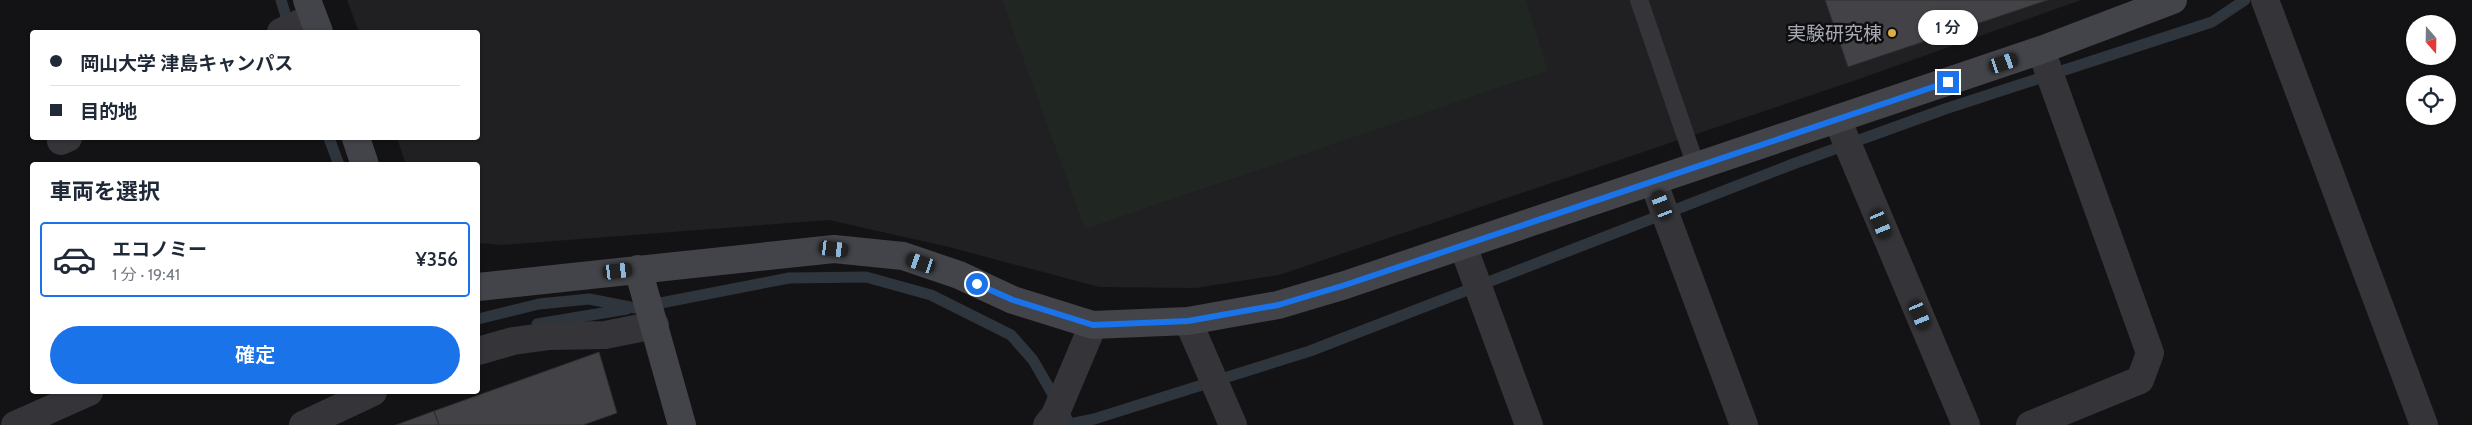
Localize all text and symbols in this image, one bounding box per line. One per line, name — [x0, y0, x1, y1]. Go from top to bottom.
callout: 1 分 — [1918, 9, 1978, 44]
north arrow — [2406, 15, 2456, 65]
map controls — [2406, 15, 2456, 125]
text: 1 分 — [1935, 18, 1961, 37]
place label: 実験研究棟 — [1787, 22, 1882, 45]
marker: 実験研究棟 — [1886, 27, 1898, 39]
car — [1987, 51, 2020, 75]
text: 岡山大学 津島キャンパス — [80, 52, 293, 75]
route end — [1937, 71, 1959, 93]
button: locate — [2406, 75, 2456, 125]
text: 目的地 — [80, 100, 137, 123]
text: 車両を選択 — [50, 178, 160, 205]
car — [1649, 188, 1674, 222]
car — [1868, 207, 1893, 241]
icon: car — [52, 237, 97, 282]
text: エコノミー — [112, 238, 207, 261]
car — [818, 240, 849, 258]
text: ¥356 — [416, 248, 458, 271]
car — [904, 251, 937, 275]
car — [602, 262, 633, 280]
text: 1 分 · 19:41 — [112, 265, 180, 284]
route start — [966, 273, 988, 295]
car — [1907, 298, 1932, 332]
button: 確定 — [50, 326, 460, 384]

